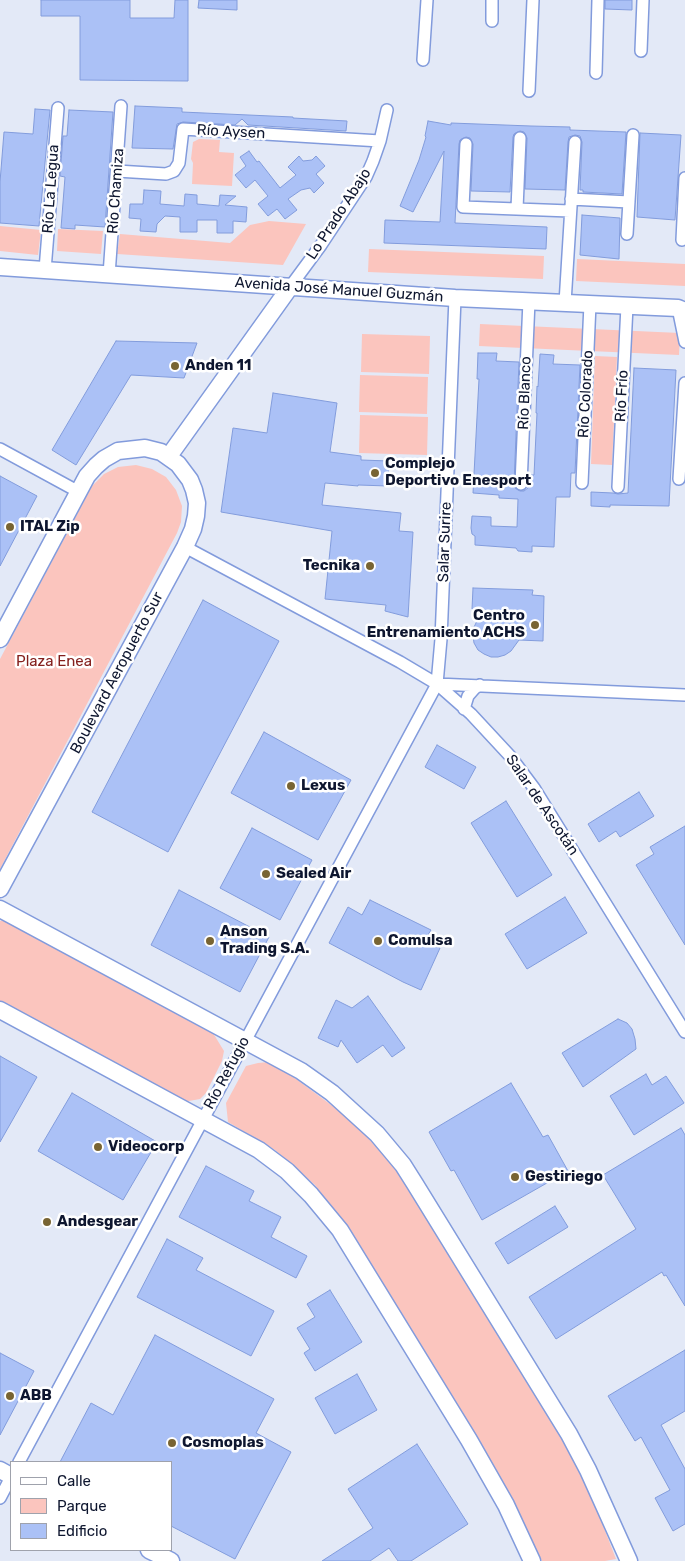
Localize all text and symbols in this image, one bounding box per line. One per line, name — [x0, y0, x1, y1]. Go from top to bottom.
street label: Río Aysen — [196, 121, 266, 143]
street label: Río La Legua — [39, 144, 63, 234]
street label: Río Chamiza — [104, 147, 128, 235]
street label: Lo Prado Abajo — [303, 165, 375, 263]
street label: Avenida José Manuel Guzmán — [234, 274, 444, 306]
street label: Río Colorado — [575, 350, 597, 438]
street label: Río Blanco — [515, 356, 535, 430]
place label: Anden 11 — [185, 357, 252, 375]
marker: Anden 11 — [169, 360, 181, 372]
street label: Río Frío — [612, 369, 632, 423]
place label: Complejo Deportivo Enesport — [385, 455, 531, 490]
marker: Complejo Deportivo Enesport — [369, 467, 381, 479]
street label: Salar Surire — [435, 501, 455, 583]
place label: ITAL Zip — [20, 518, 80, 536]
marker: ITAL Zip — [4, 521, 16, 533]
place label: Tecnika — [303, 557, 360, 575]
marker: Tecnika — [364, 560, 376, 572]
street label: Boulevard Aeropuerto Sur — [67, 589, 167, 757]
place label: Centro Entrenamiento ACHS — [367, 607, 525, 642]
marker: Centro Entrenamiento ACHS — [529, 619, 541, 631]
park label: Plaza Enea — [16, 653, 92, 671]
street label: Salar de Ascotán — [502, 751, 582, 859]
place label: Lexus — [301, 777, 345, 795]
marker: Lexus — [285, 780, 297, 792]
place label: Sealed Air — [276, 865, 351, 883]
marker: Sealed Air — [260, 868, 272, 880]
place label: Anson Trading S.A. — [220, 923, 310, 958]
place label: Comulsa — [388, 932, 452, 950]
marker: Anson Trading S.A. — [204, 935, 216, 947]
marker: Comulsa — [372, 935, 384, 947]
street label: Río Refugio — [200, 1034, 254, 1112]
place label: Videocorp — [108, 1138, 184, 1156]
marker: Videocorp — [92, 1141, 104, 1153]
place label: Gestiriego — [525, 1168, 603, 1186]
marker: Gestiriego — [509, 1171, 521, 1183]
place label: Andesgear — [57, 1213, 138, 1231]
marker: Andesgear — [41, 1216, 53, 1228]
place label: ABB — [20, 1387, 52, 1405]
marker: ABB — [4, 1390, 16, 1402]
place label: Cosmoplas — [182, 1434, 264, 1452]
marker: Cosmoplas — [166, 1437, 178, 1449]
legend — [10, 1461, 172, 1551]
text: Calle — [57, 1472, 91, 1490]
text: Parque — [57, 1497, 107, 1515]
text: Edificio — [57, 1522, 107, 1540]

